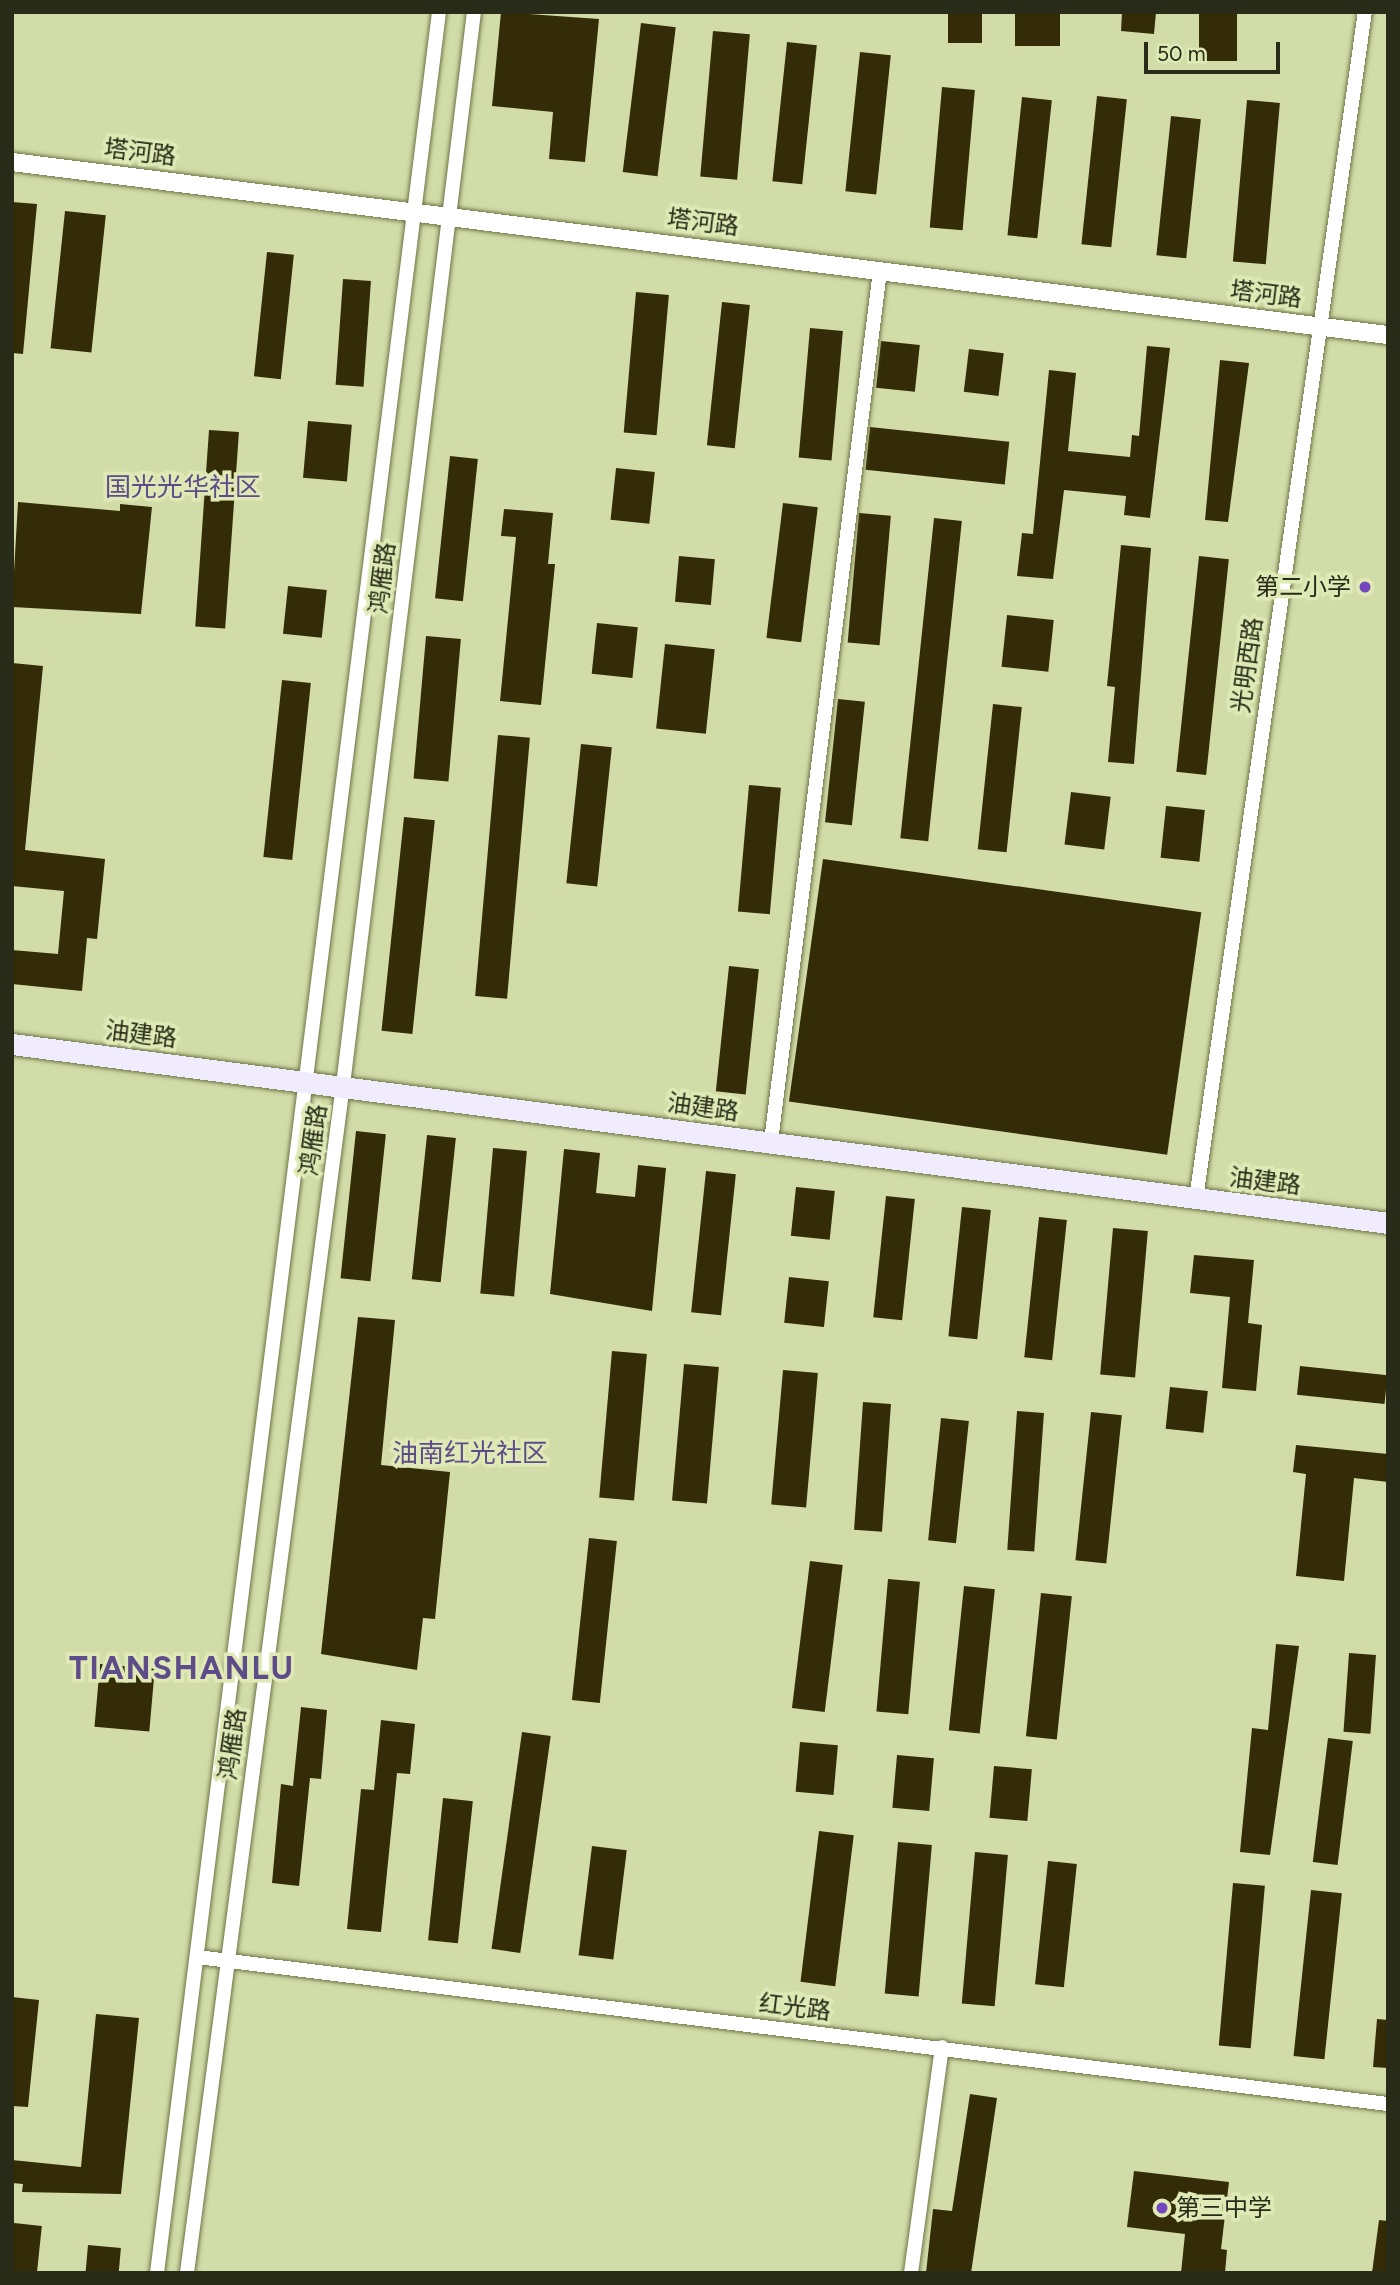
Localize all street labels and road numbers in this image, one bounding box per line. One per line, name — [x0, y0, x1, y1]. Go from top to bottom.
street label: 塔河路 — [103, 133, 177, 171]
street label: 塔河路 — [666, 203, 740, 241]
street label: 塔河路 — [1229, 275, 1303, 313]
street label: 鸿雁路 — [363, 541, 401, 615]
street label: 光明西路 — [1226, 615, 1268, 715]
street label: 油建路 — [104, 1015, 178, 1053]
street label: 油建路 — [665, 1088, 741, 1126]
street label: 鸿雁路 — [294, 1102, 332, 1178]
street label: 油建路 — [1228, 1162, 1302, 1200]
street label: 鸿雁路 — [213, 1706, 251, 1782]
street label: 红光路 — [758, 1988, 832, 2026]

